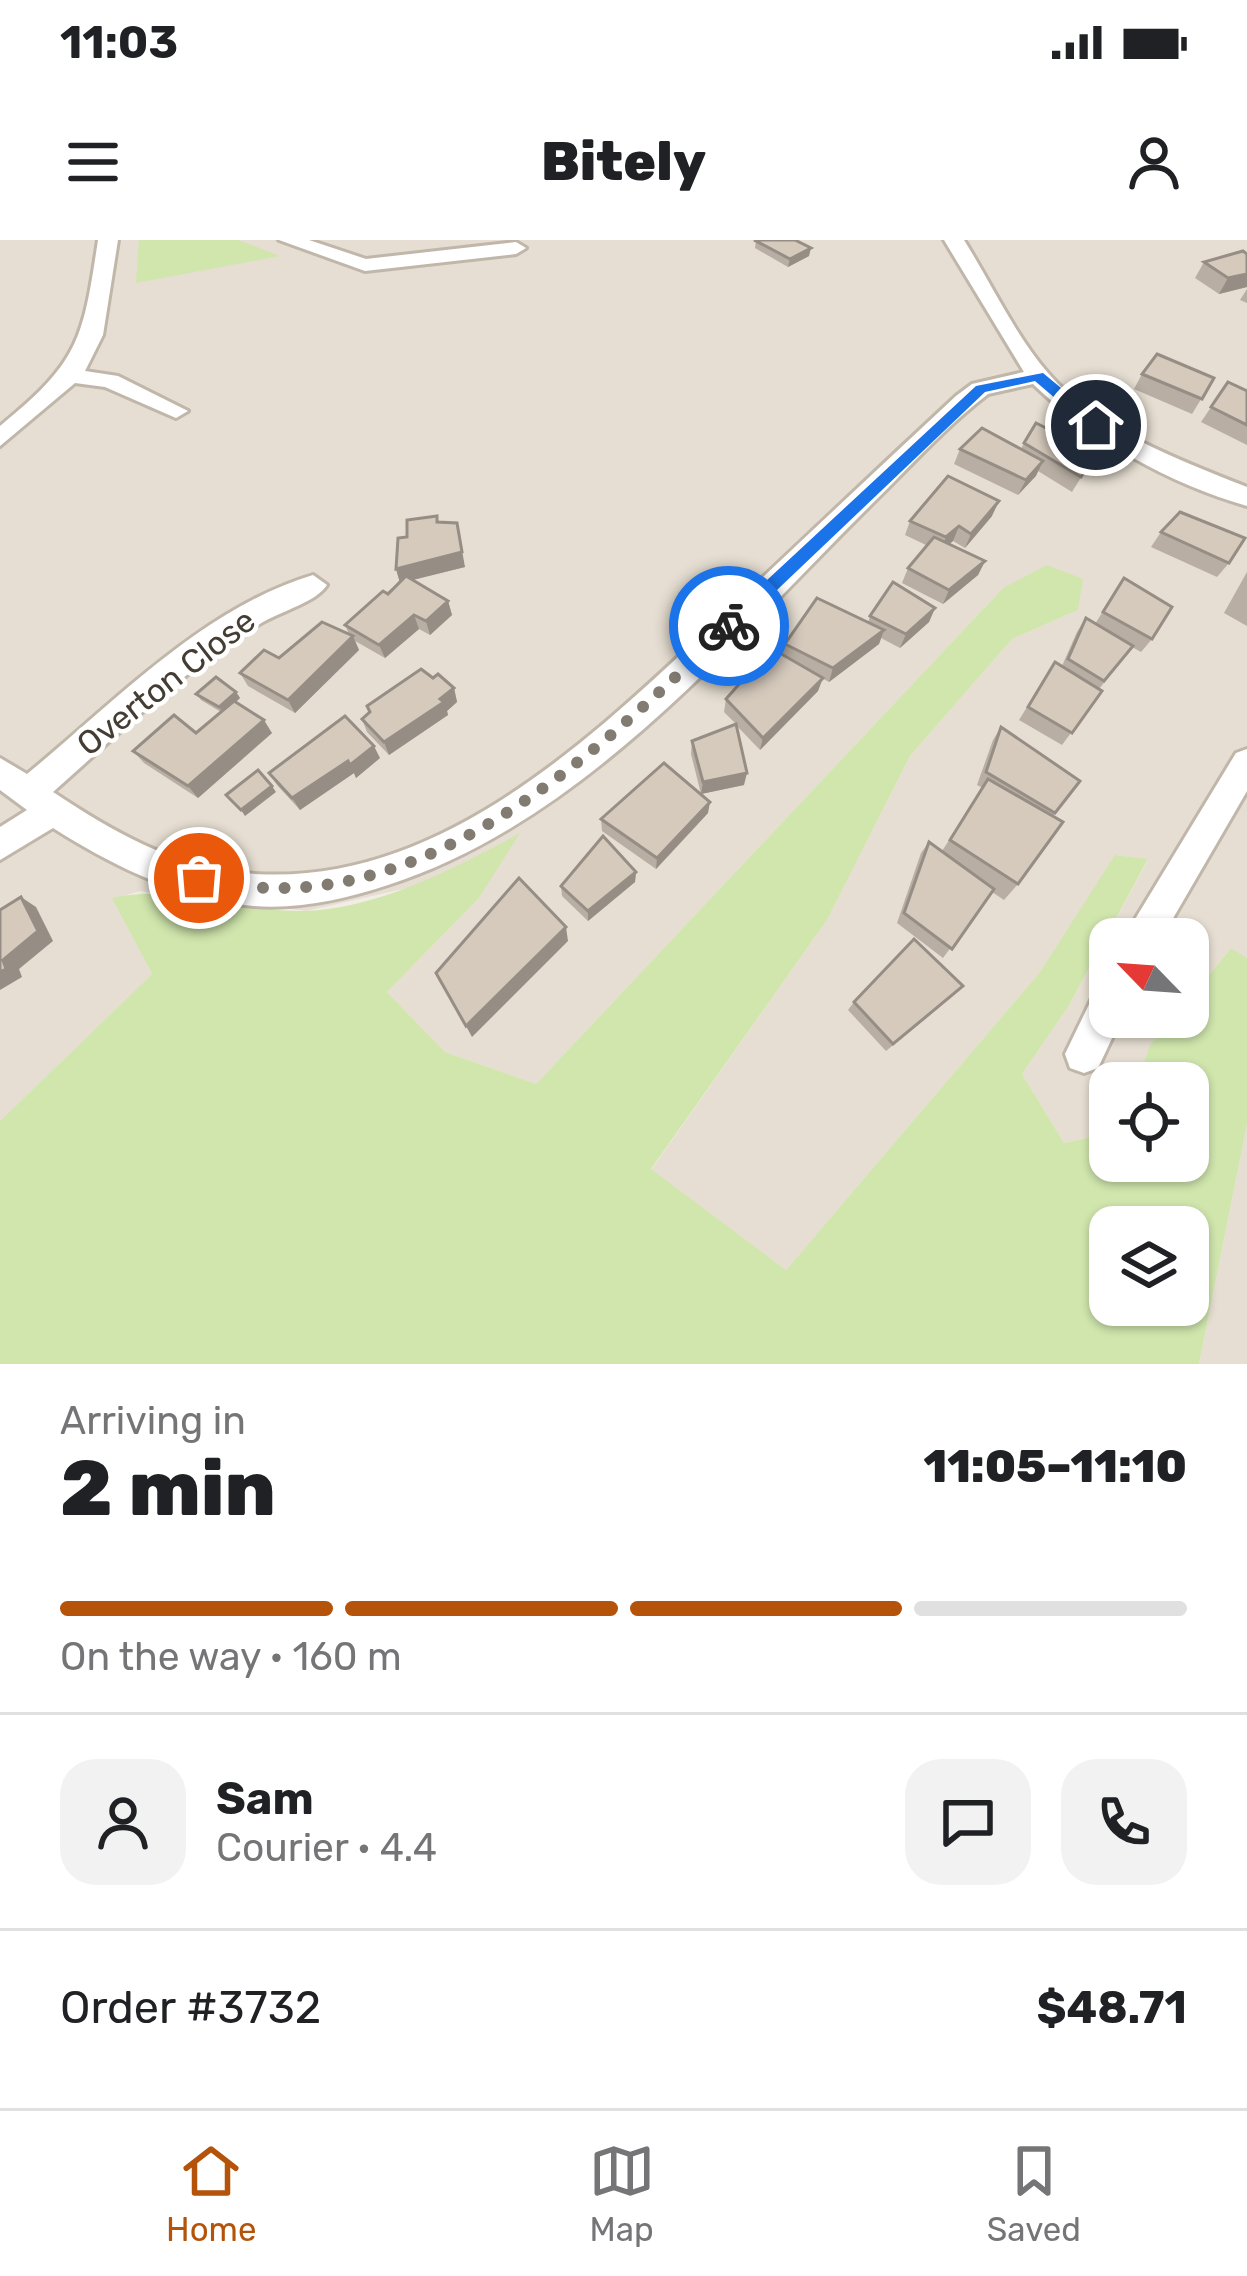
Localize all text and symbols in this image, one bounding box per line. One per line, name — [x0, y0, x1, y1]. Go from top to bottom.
text: 11:03 — [60, 16, 178, 69]
icon: menu — [60, 129, 126, 195]
icon: person — [1121, 129, 1187, 195]
text: Bitely — [541, 130, 706, 194]
pin — [1045, 374, 1147, 476]
icon: home — [1063, 392, 1129, 458]
courier — [669, 566, 789, 686]
icon: bike — [696, 593, 762, 659]
street label: Overton Close — [69, 600, 263, 764]
pin — [148, 827, 250, 929]
icon: bag — [166, 845, 232, 911]
north arrow — [1089, 918, 1209, 1038]
map controls — [1089, 918, 1209, 1326]
button: locate — [1089, 1062, 1209, 1182]
button: layers — [1089, 1206, 1209, 1326]
text: Arriving in — [60, 1398, 246, 1444]
text: 11:05–11:10 — [923, 1440, 1187, 1493]
text: 2 min — [60, 1442, 276, 1535]
text: On the way · 160 m — [60, 1634, 402, 1680]
button: person — [60, 1759, 186, 1885]
button: chat — [905, 1759, 1031, 1885]
button: phone — [1061, 1759, 1187, 1885]
text: Sam — [216, 1772, 314, 1825]
text: Courier · 4.4 — [216, 1825, 437, 1871]
text: Order #3732 — [60, 1981, 321, 2034]
text: $48.71 — [1036, 1981, 1187, 2034]
tab: Home — [166, 2138, 256, 2249]
tab: Map — [589, 2138, 655, 2249]
tab: Saved — [987, 2138, 1081, 2249]

